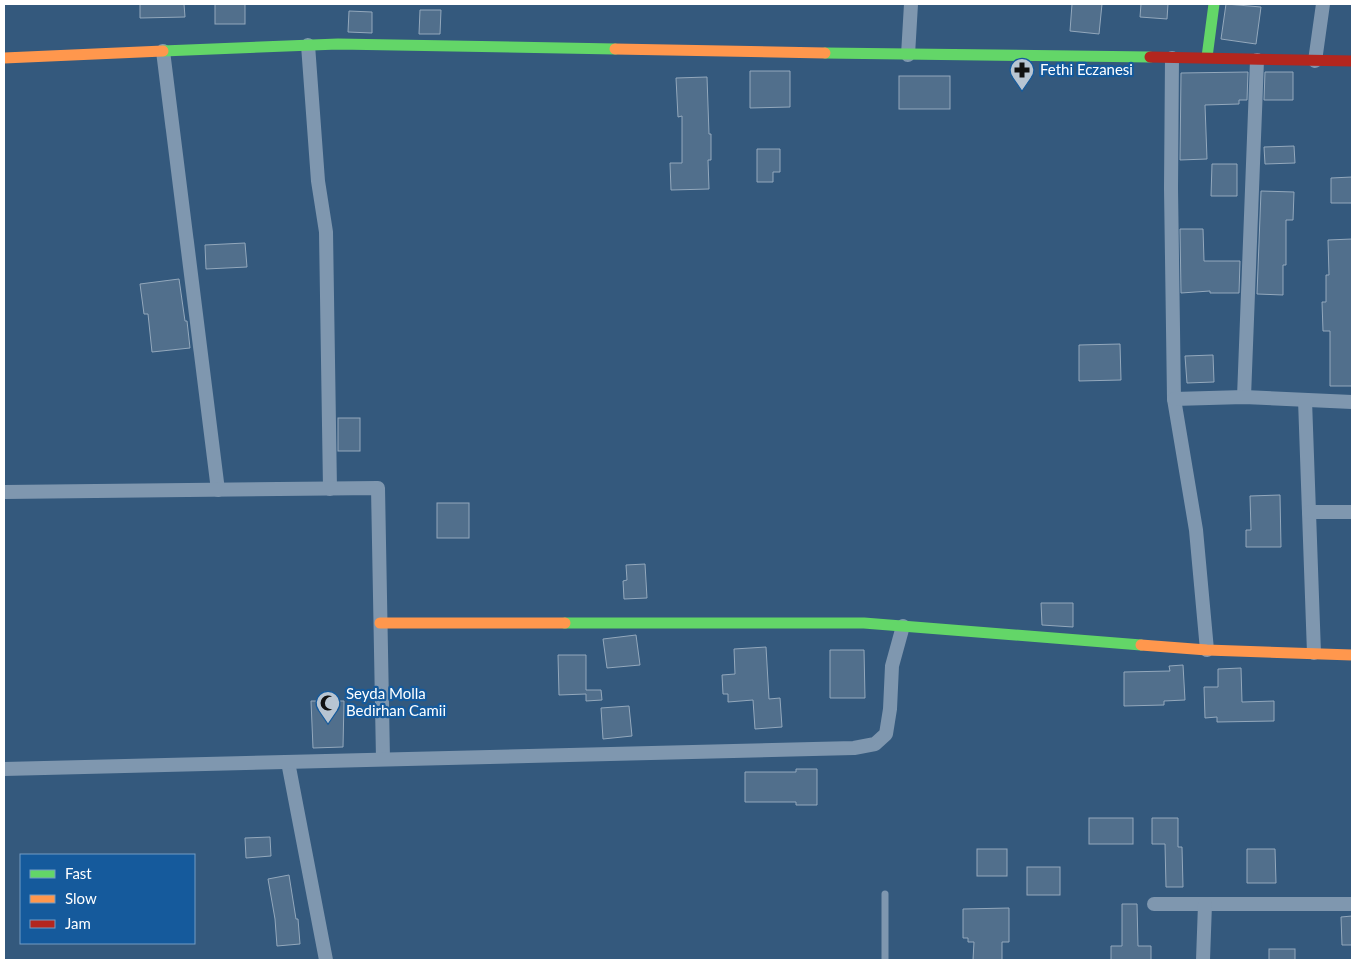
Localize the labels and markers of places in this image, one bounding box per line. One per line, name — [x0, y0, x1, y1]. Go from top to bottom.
pharmacy icon: Fethi Eczanesi — [1009, 57, 1035, 91]
place label: Fethi Eczanesi — [1040, 60, 1133, 78]
place label: Seyda Molla Bedirhan Camii — [346, 684, 446, 719]
mosque icon: Seyda Molla Bedirhan Camii — [315, 690, 341, 724]

